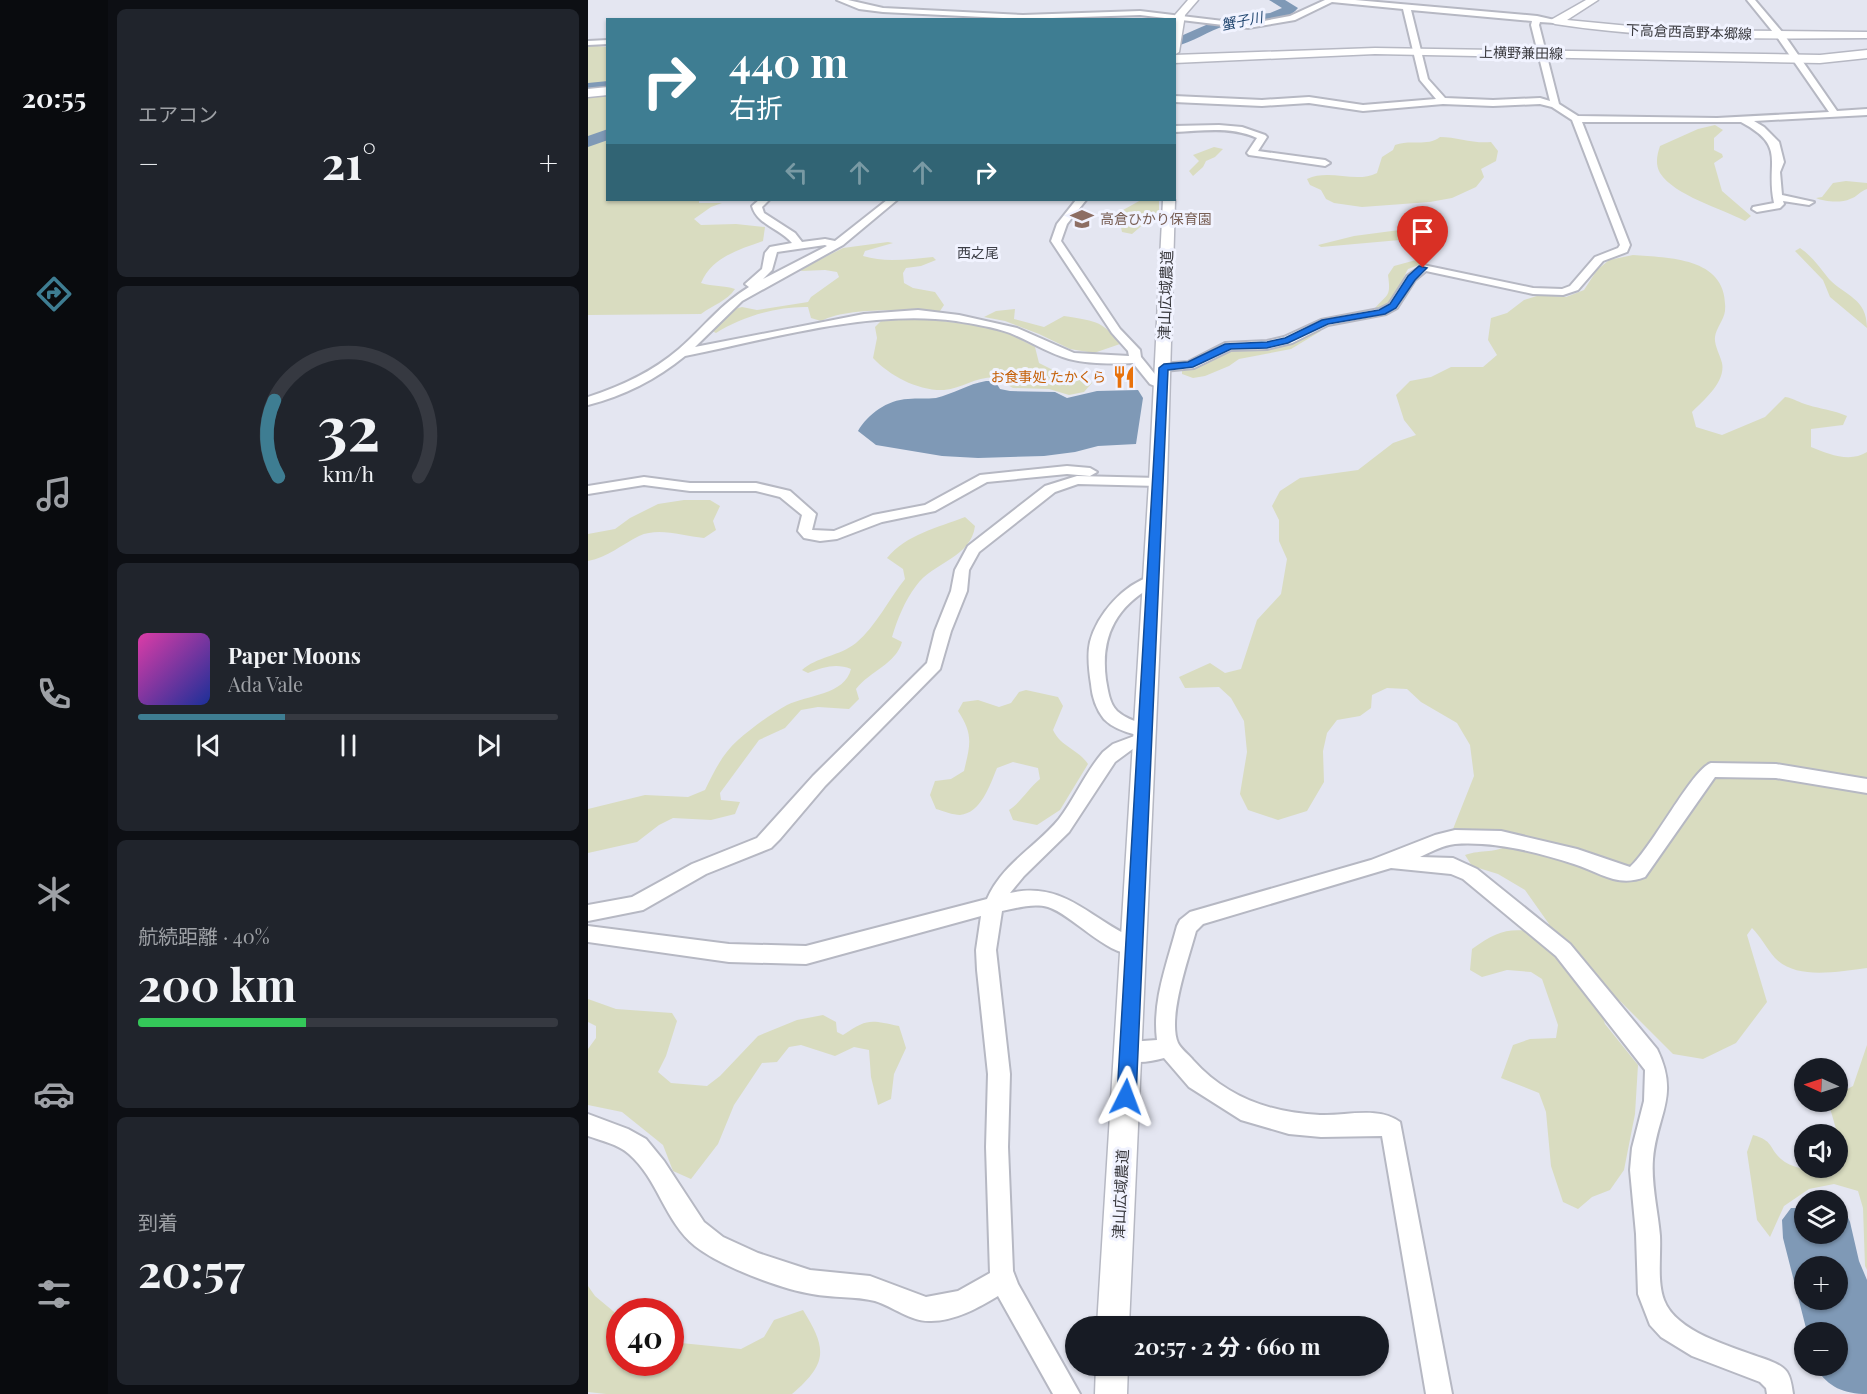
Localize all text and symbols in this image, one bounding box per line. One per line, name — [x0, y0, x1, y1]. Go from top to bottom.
water label: 蟹子川 — [1219, 7, 1266, 34]
street label: 下高倉西高野本郷線 — [1626, 20, 1752, 43]
text: 440 m — [729, 33, 848, 89]
icon: right — [630, 42, 708, 120]
street label: 上横野兼田線 — [1479, 42, 1563, 63]
text: 20:55 — [22, 79, 86, 115]
text: 右折 — [729, 89, 783, 125]
text: エアコン — [138, 100, 218, 127]
text: 21° — [322, 131, 376, 191]
text: − — [138, 140, 159, 184]
text: + — [539, 140, 558, 184]
icon: left — [780, 156, 813, 189]
icon: ahead — [843, 156, 876, 189]
icon: ahead — [906, 156, 939, 189]
icon: right — [969, 156, 1002, 189]
school or university icon: 高倉ひかり保育園 — [1069, 206, 1095, 232]
pin — [1397, 206, 1448, 268]
place label: 高倉ひかり保育園 — [1100, 209, 1212, 228]
icon: arrive — [1406, 215, 1439, 248]
district label: 西之尾 — [957, 243, 999, 262]
street label: 津山広域農道 — [1153, 250, 1177, 340]
icon: directions — [33, 273, 75, 315]
restaurant icon: お食事処 たかくら — [1111, 364, 1137, 390]
place label: お食事処 たかくら — [991, 367, 1106, 386]
text: 32 — [316, 383, 380, 467]
text: km/h — [322, 459, 374, 487]
icon: music — [33, 473, 75, 515]
text: Paper Moons — [228, 640, 361, 670]
text: Ada Vale — [228, 670, 303, 697]
icon: phone — [33, 673, 75, 715]
icon: previous — [192, 729, 225, 762]
icon: pause — [332, 729, 365, 762]
icon: next — [472, 729, 505, 762]
icon: climate — [33, 873, 75, 915]
text: 航続距離 · 40% — [138, 922, 270, 949]
text: 200 km — [138, 953, 297, 1013]
north arrow — [1794, 1058, 1848, 1112]
map controls — [1794, 1058, 1848, 1376]
position arrow — [1094, 1065, 1158, 1129]
icon: car — [33, 1073, 75, 1115]
button: sound — [1794, 1124, 1848, 1178]
street label: 津山広域農道 — [1108, 1148, 1132, 1239]
button: layers — [1794, 1190, 1848, 1244]
text: 到着 — [138, 1208, 178, 1235]
text: 20:57 — [138, 1239, 245, 1299]
button: + — [1794, 1256, 1848, 1310]
icon: filters — [33, 1273, 75, 1315]
speed limit sign: 40 — [606, 1298, 684, 1376]
button: − — [1794, 1322, 1848, 1376]
text: 20:57 · 2 分 · 660 m — [1134, 1331, 1320, 1361]

